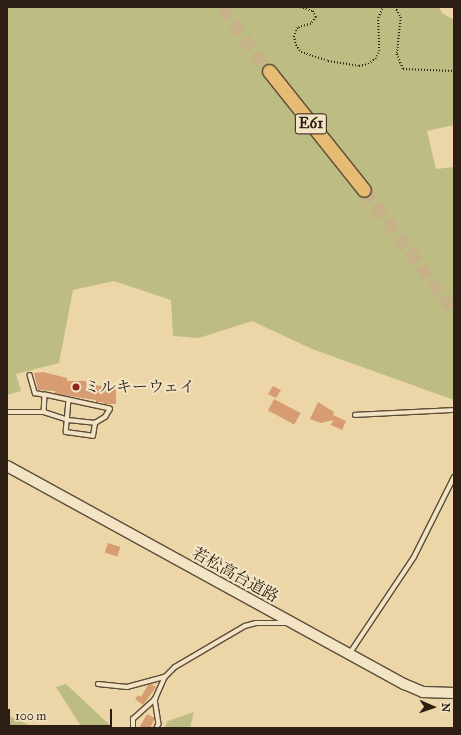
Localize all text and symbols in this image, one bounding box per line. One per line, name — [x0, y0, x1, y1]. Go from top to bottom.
road number: E61 — [294, 111, 328, 137]
place label: ミルキーウェイ — [84, 377, 196, 397]
marker: ミルキーウェイ — [71, 382, 81, 392]
street label: 若松高台道路 — [188, 543, 282, 607]
north arrow — [413, 687, 453, 727]
scale bar — [10, 701, 114, 727]
text: N — [439, 703, 452, 712]
text: 100 m — [15, 709, 46, 723]

